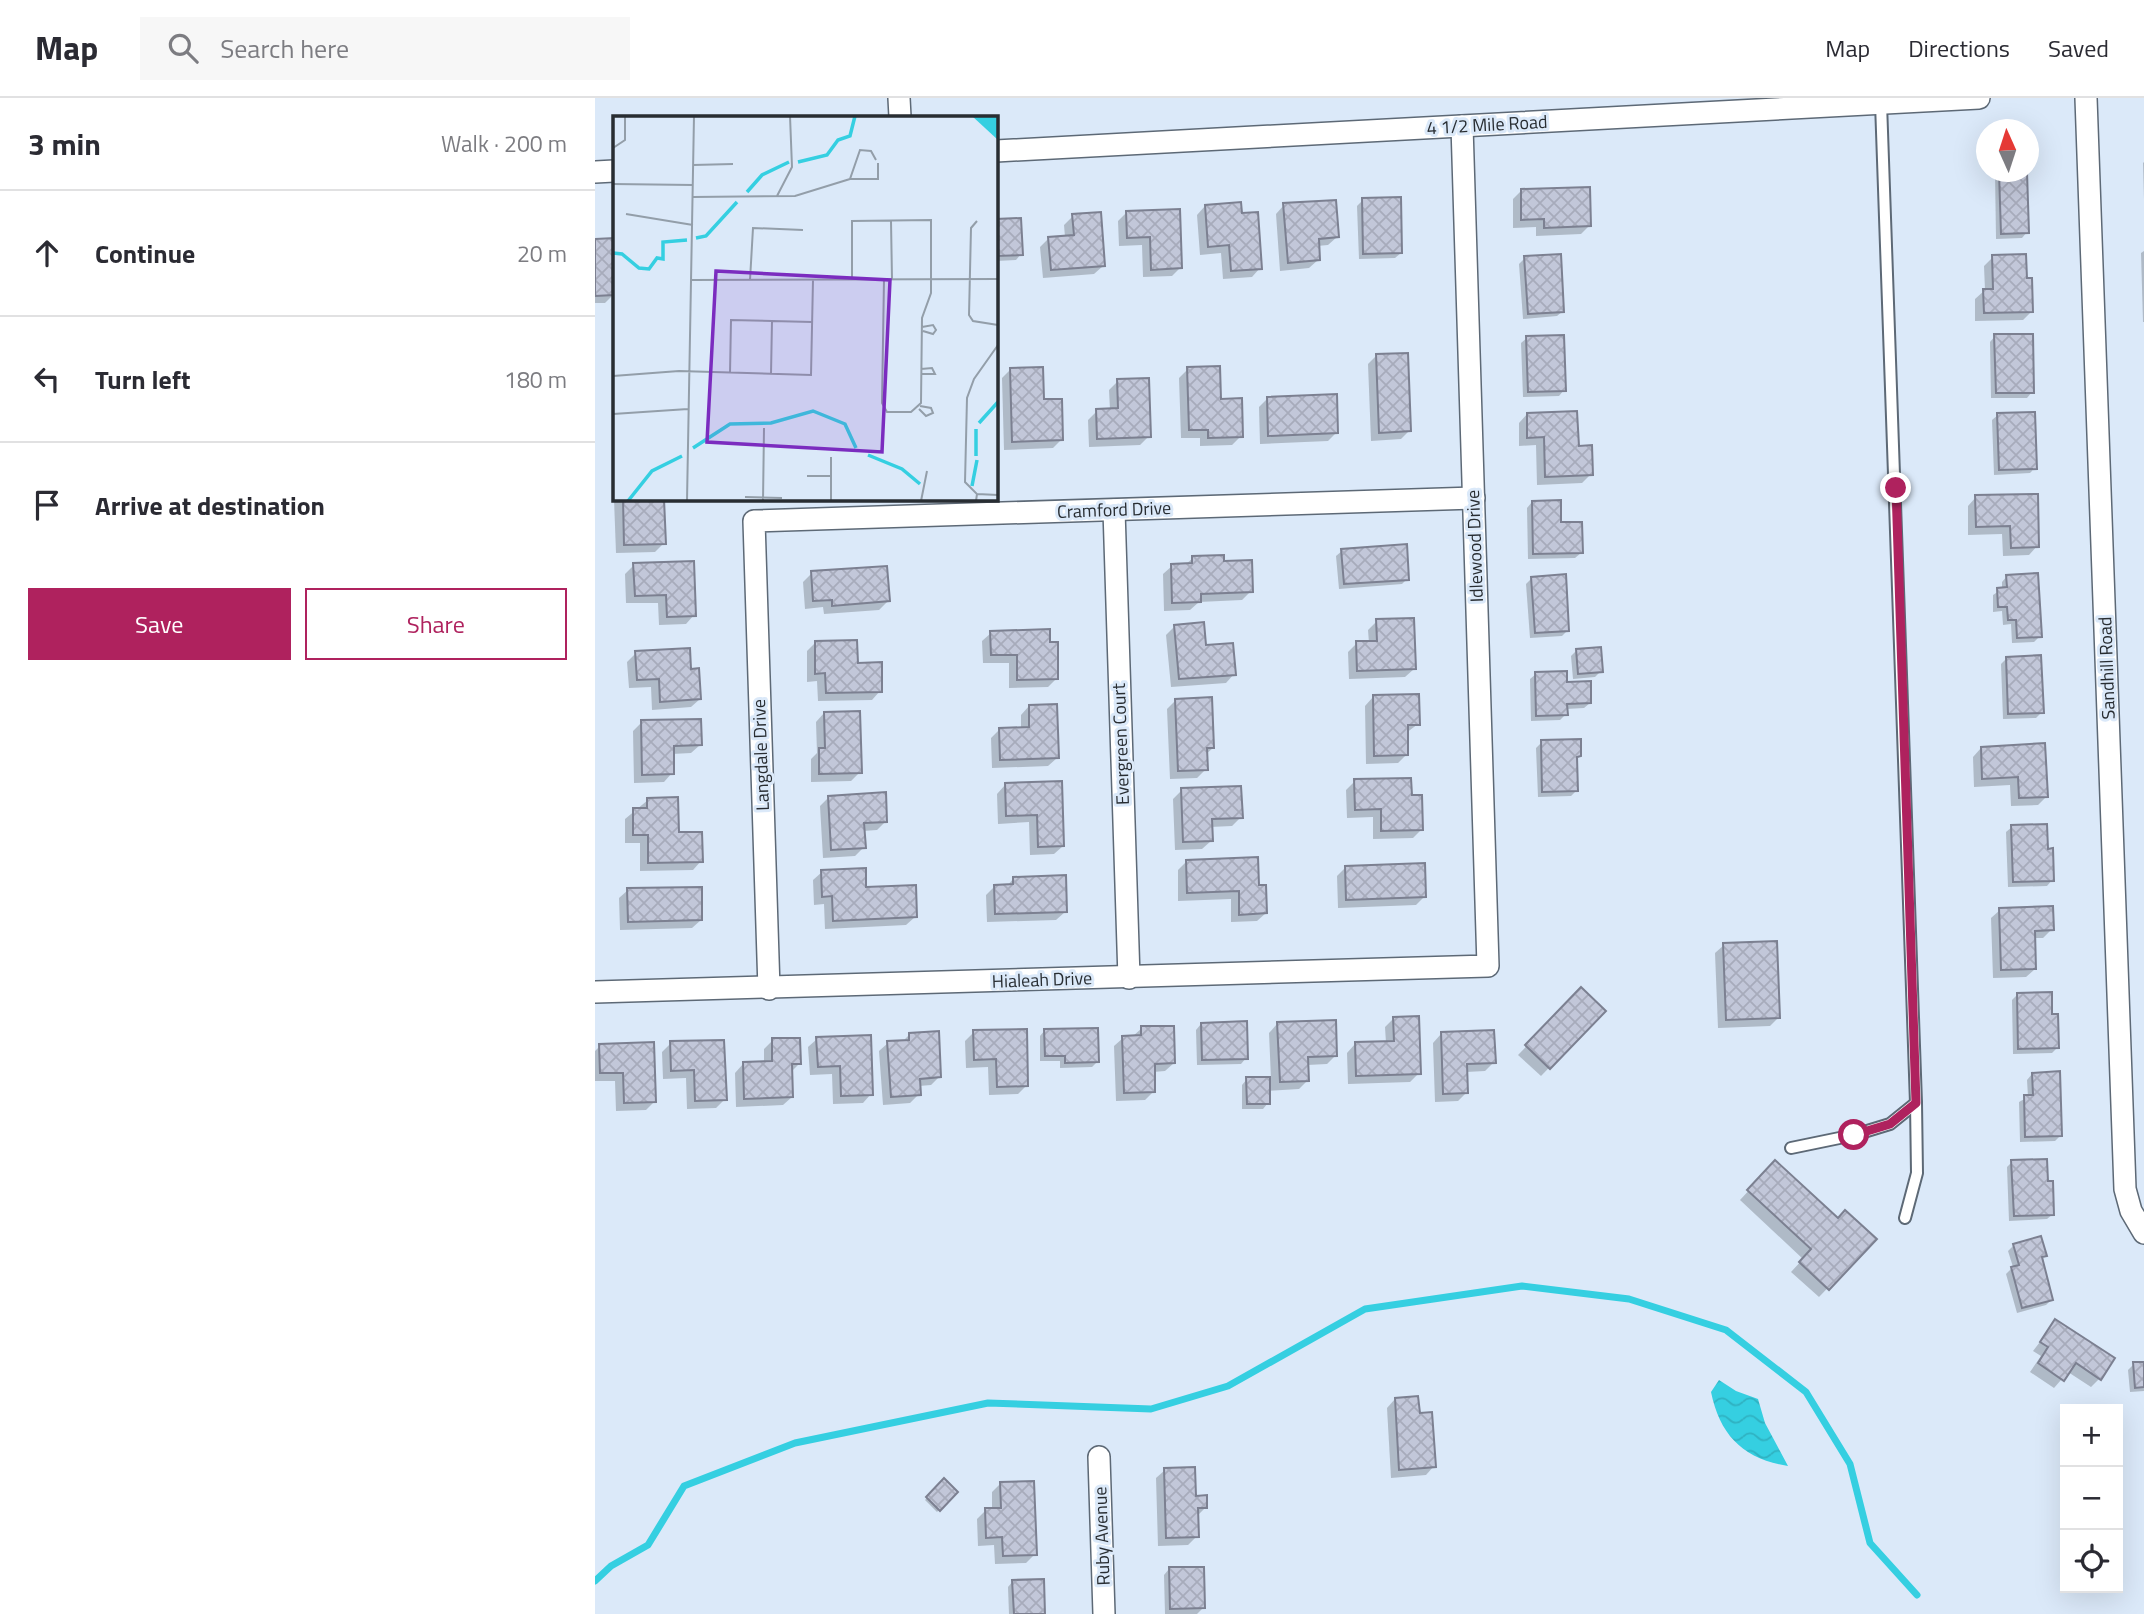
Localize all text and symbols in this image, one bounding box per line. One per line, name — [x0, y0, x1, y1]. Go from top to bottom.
search box — [140, 17, 630, 80]
text: Map — [35, 23, 98, 73]
icon: search — [164, 29, 202, 67]
text: Search here — [220, 29, 349, 68]
text: Map — [1825, 30, 1870, 66]
text: Directions — [1908, 30, 2010, 66]
text: Saved — [2048, 30, 2109, 66]
street label: 4 1/2 Mile Road — [1426, 108, 1548, 141]
inset map — [613, 116, 997, 500]
north arrow — [1976, 119, 2039, 182]
text: 3 min — [28, 121, 101, 167]
text: Walk · 200 m — [441, 126, 567, 161]
icon: ahead — [28, 234, 66, 272]
text: Continue — [95, 234, 195, 273]
text: 20 m — [517, 236, 567, 271]
icon: left — [28, 360, 66, 398]
text: Turn left — [95, 360, 190, 399]
text: 180 m — [504, 362, 567, 397]
route end — [1880, 472, 1911, 503]
icon: arrive — [28, 486, 66, 524]
text: Arrive at destination — [95, 486, 325, 525]
street label: Idlewood Drive — [1459, 489, 1490, 603]
street label: Cramford Drive — [1056, 494, 1171, 525]
button: Save — [28, 588, 291, 660]
button: Share — [305, 588, 567, 660]
street label: Sandhill Road — [2091, 616, 2122, 720]
street label: Evergreen Court — [1105, 682, 1136, 805]
street label: Langdale Drive — [745, 699, 776, 811]
street label: Hialeah Drive — [991, 964, 1093, 995]
route start — [1838, 1119, 1869, 1150]
map controls — [2060, 1404, 2123, 1593]
button: + — [2060, 1404, 2123, 1467]
button: − — [2060, 1467, 2123, 1530]
street label: Ruby Avenue — [1086, 1486, 1117, 1586]
button: locate — [2060, 1530, 2123, 1593]

